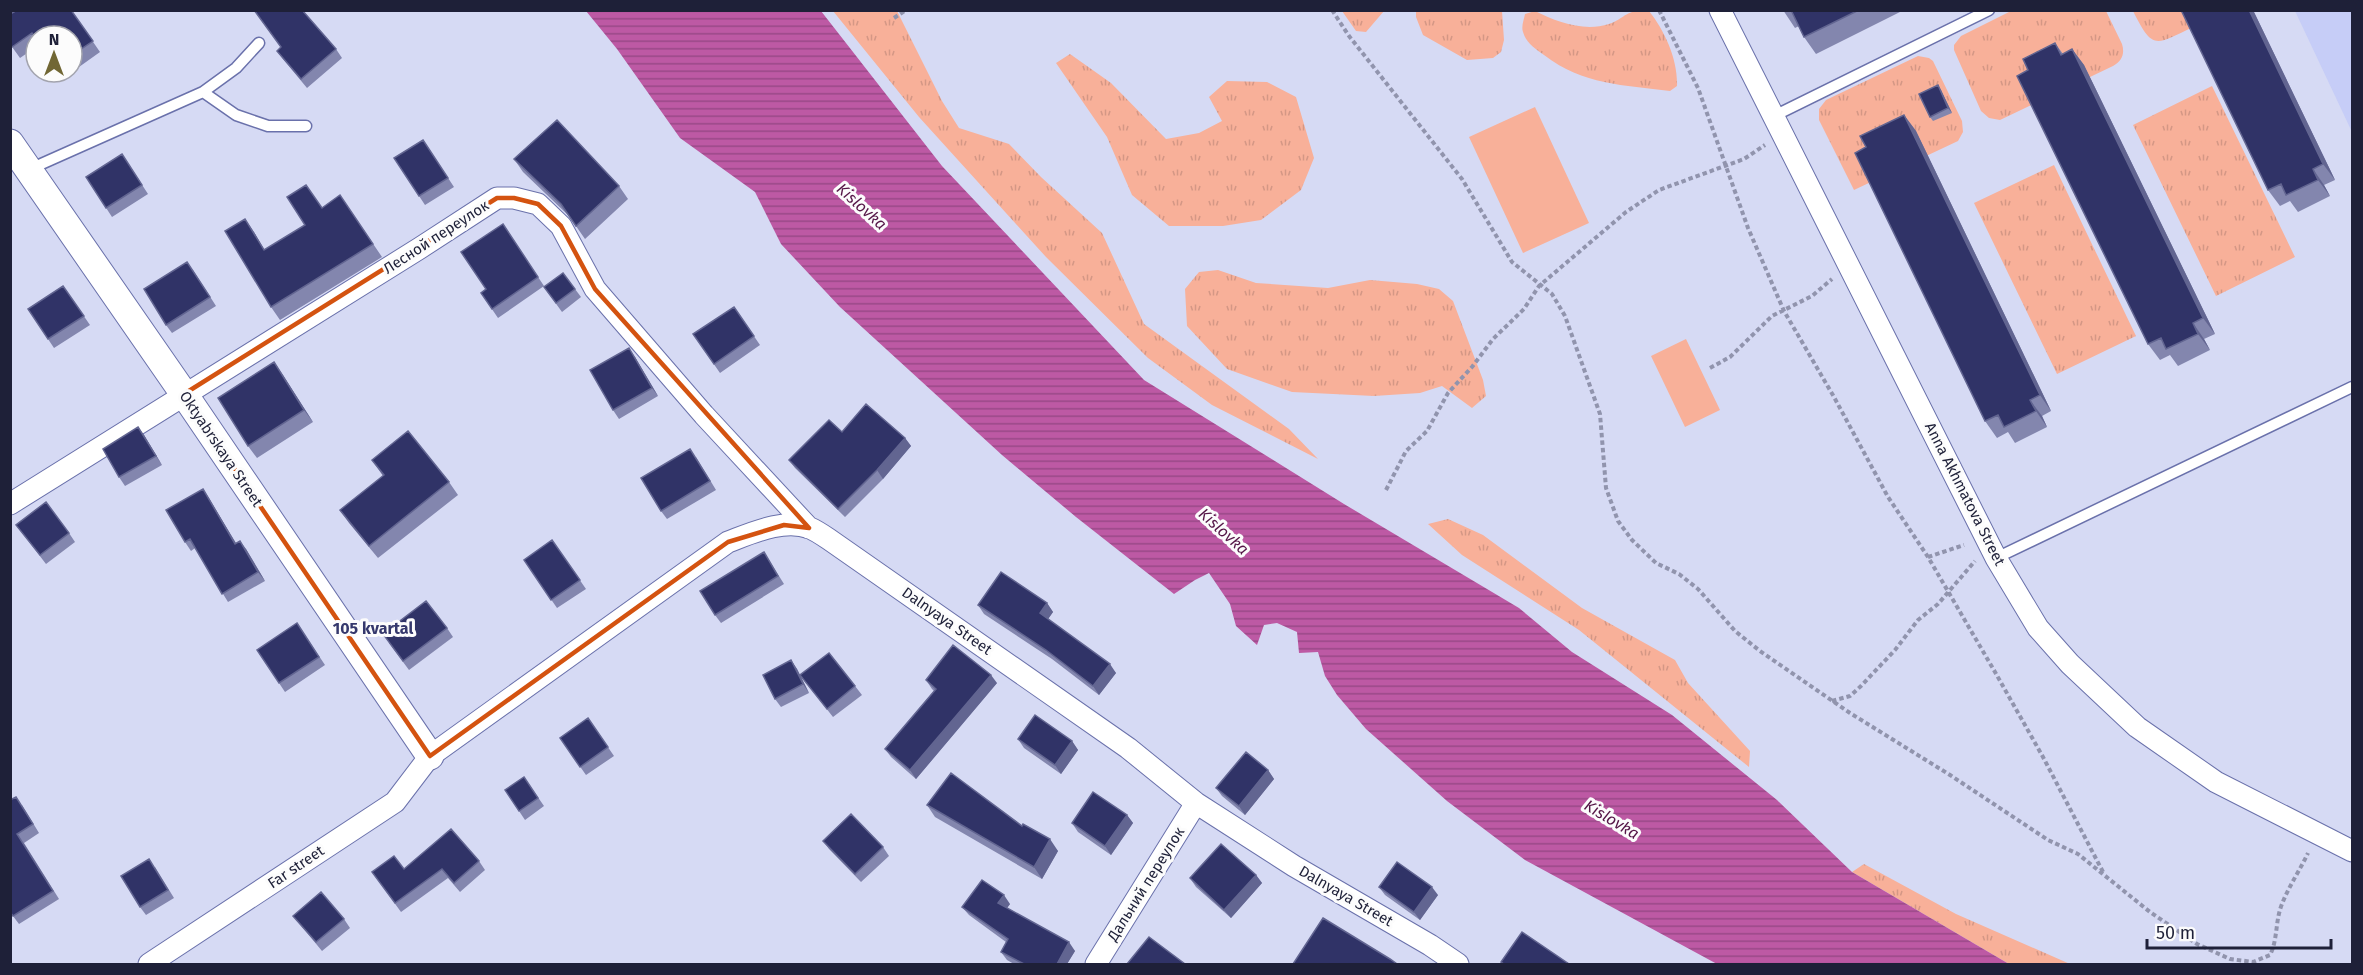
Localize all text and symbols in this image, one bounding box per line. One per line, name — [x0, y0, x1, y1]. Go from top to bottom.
north arrow — [24, 24, 84, 84]
text: N — [49, 30, 59, 49]
water label: Kislovka — [833, 179, 890, 234]
street label: Лесной переулок — [380, 196, 492, 278]
street label: Oktyabrskaya Street — [176, 388, 267, 511]
street label: Anna Akhmatova Street — [1921, 419, 2009, 569]
water label: Kislovka — [1195, 504, 1252, 559]
street label: Dalnyaya Street — [899, 583, 996, 659]
district label: 105 kvartal — [333, 619, 413, 638]
water label: Kislovka — [1581, 796, 1643, 843]
street label: Дальний переулок — [1103, 823, 1188, 945]
street label: Far street — [264, 841, 328, 892]
street label: Dalnyaya Street — [1296, 862, 1397, 930]
scale bar — [2147, 912, 2332, 950]
text: 50 m — [2156, 922, 2195, 944]

